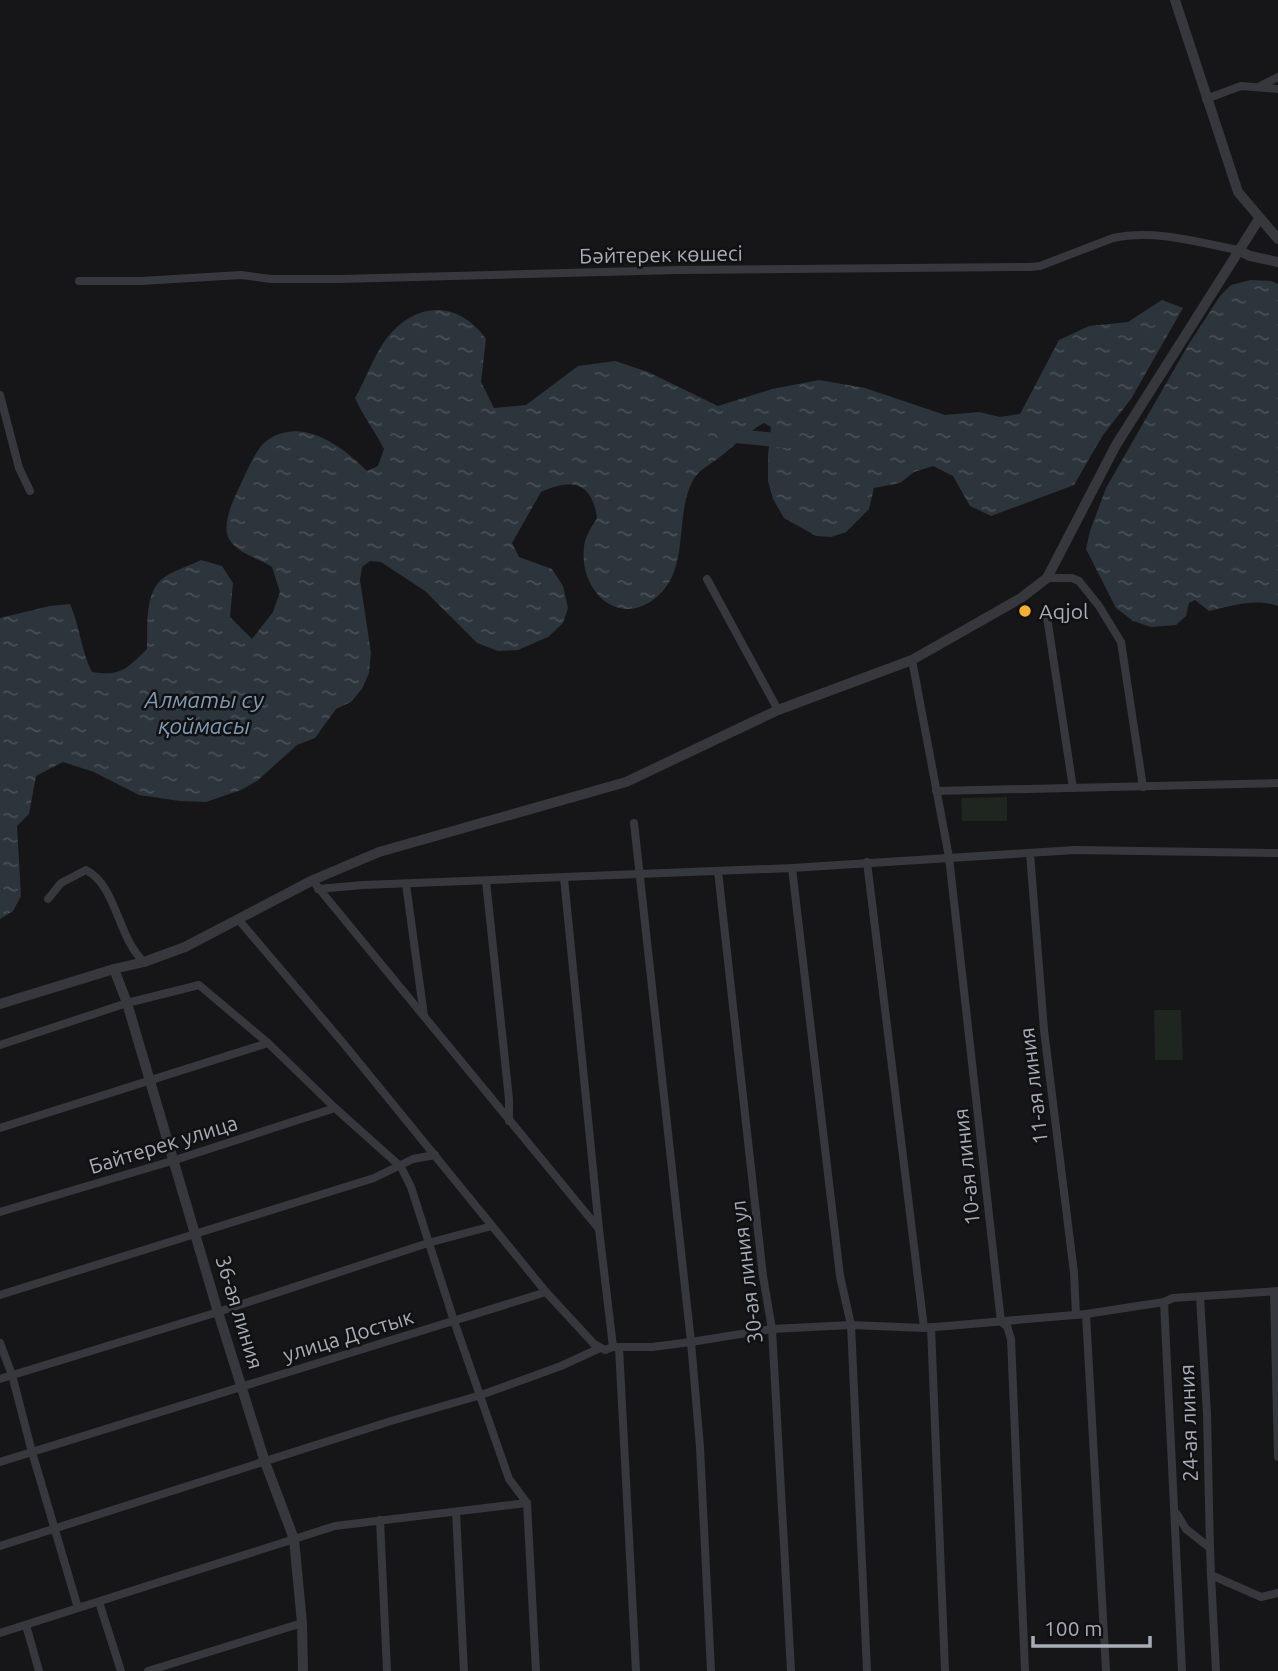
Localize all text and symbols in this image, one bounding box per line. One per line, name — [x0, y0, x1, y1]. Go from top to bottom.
street label: Бәйтерек көшесі — [579, 241, 743, 267]
place label: Aqjol — [1039, 599, 1088, 623]
marker: Aqjol — [1017, 603, 1033, 619]
water label: Алматы су қоймасы — [143, 687, 265, 738]
street label: 11-ая линия — [1014, 1026, 1052, 1146]
street label: 10-ая линия — [948, 1107, 984, 1227]
street label: Байтерек улица — [86, 1110, 240, 1178]
street label: 30-ая линия ул — [725, 1199, 767, 1345]
street label: 36-ая линия — [211, 1252, 269, 1372]
street label: улица Достык — [280, 1304, 416, 1366]
street label: 24-ая линия — [1174, 1364, 1202, 1482]
scale bar — [1033, 1604, 1150, 1648]
text: 100 m — [1044, 1616, 1102, 1640]

